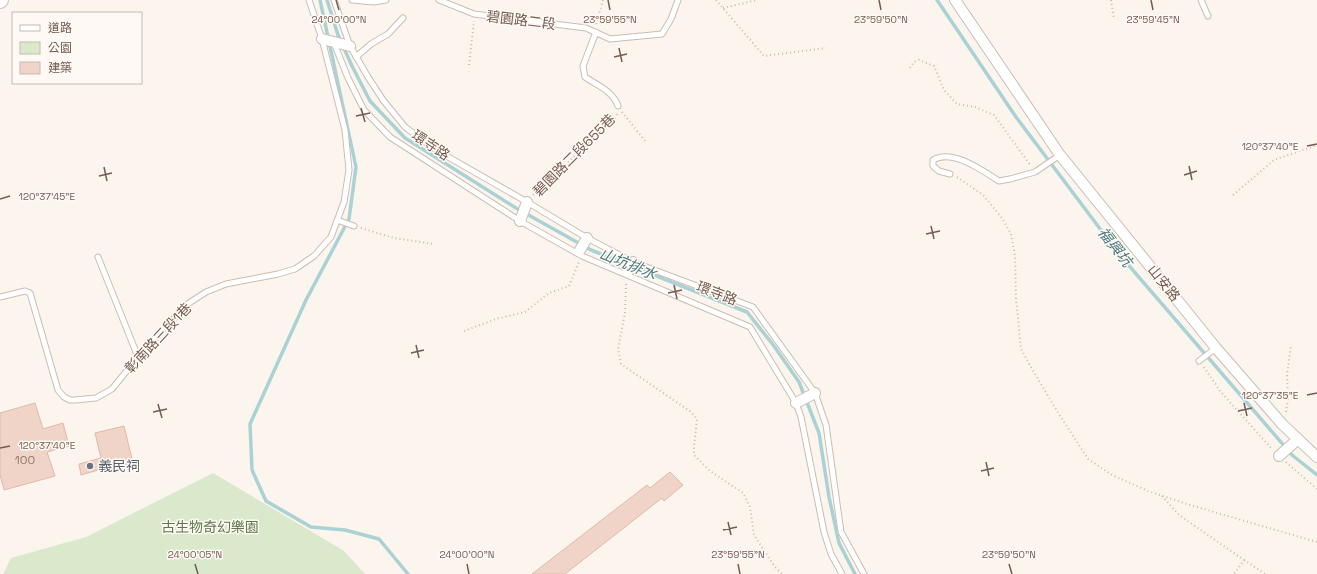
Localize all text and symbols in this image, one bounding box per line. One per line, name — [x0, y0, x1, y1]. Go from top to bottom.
street label: 碧園路二段 — [485, 7, 557, 33]
legend — [12, 12, 142, 84]
text: 24°00'00"N — [312, 13, 366, 26]
text: 23°59'55"N — [583, 13, 637, 26]
text: 23°59'50"N — [854, 13, 908, 26]
text: 23°59'45"N — [1126, 13, 1180, 26]
text: 道路 — [48, 20, 72, 36]
text: 公園 — [48, 40, 72, 56]
text: 建築 — [48, 60, 72, 76]
street label: 碧園路二段655巷 — [529, 110, 619, 200]
street label: 環寺路 — [409, 126, 453, 164]
text: 120°37'40"E — [1242, 140, 1299, 153]
text: 120°37'45"E — [19, 190, 76, 203]
water label: 福興坑 — [1094, 223, 1138, 272]
water label: 山坑排水 — [597, 243, 660, 284]
street label: 山安路 — [1144, 261, 1184, 305]
street label: 環寺路 — [694, 277, 740, 309]
street label: 彰南路三段1巷 — [121, 299, 195, 377]
text: 120°37'35"E — [1242, 389, 1299, 402]
text: 120°37'40"E — [19, 439, 76, 452]
house number: 100 — [15, 452, 35, 468]
place label: 義民祠 — [98, 457, 140, 475]
marker: 義民祠 — [85, 461, 95, 471]
park label: 古生物奇幻樂園 — [161, 518, 259, 536]
text: 24°00'05"N — [168, 548, 222, 561]
text: 24°00'00"N — [440, 548, 494, 561]
text: 23°59'55"N — [711, 548, 765, 561]
text: 23°59'50"N — [982, 548, 1036, 561]

